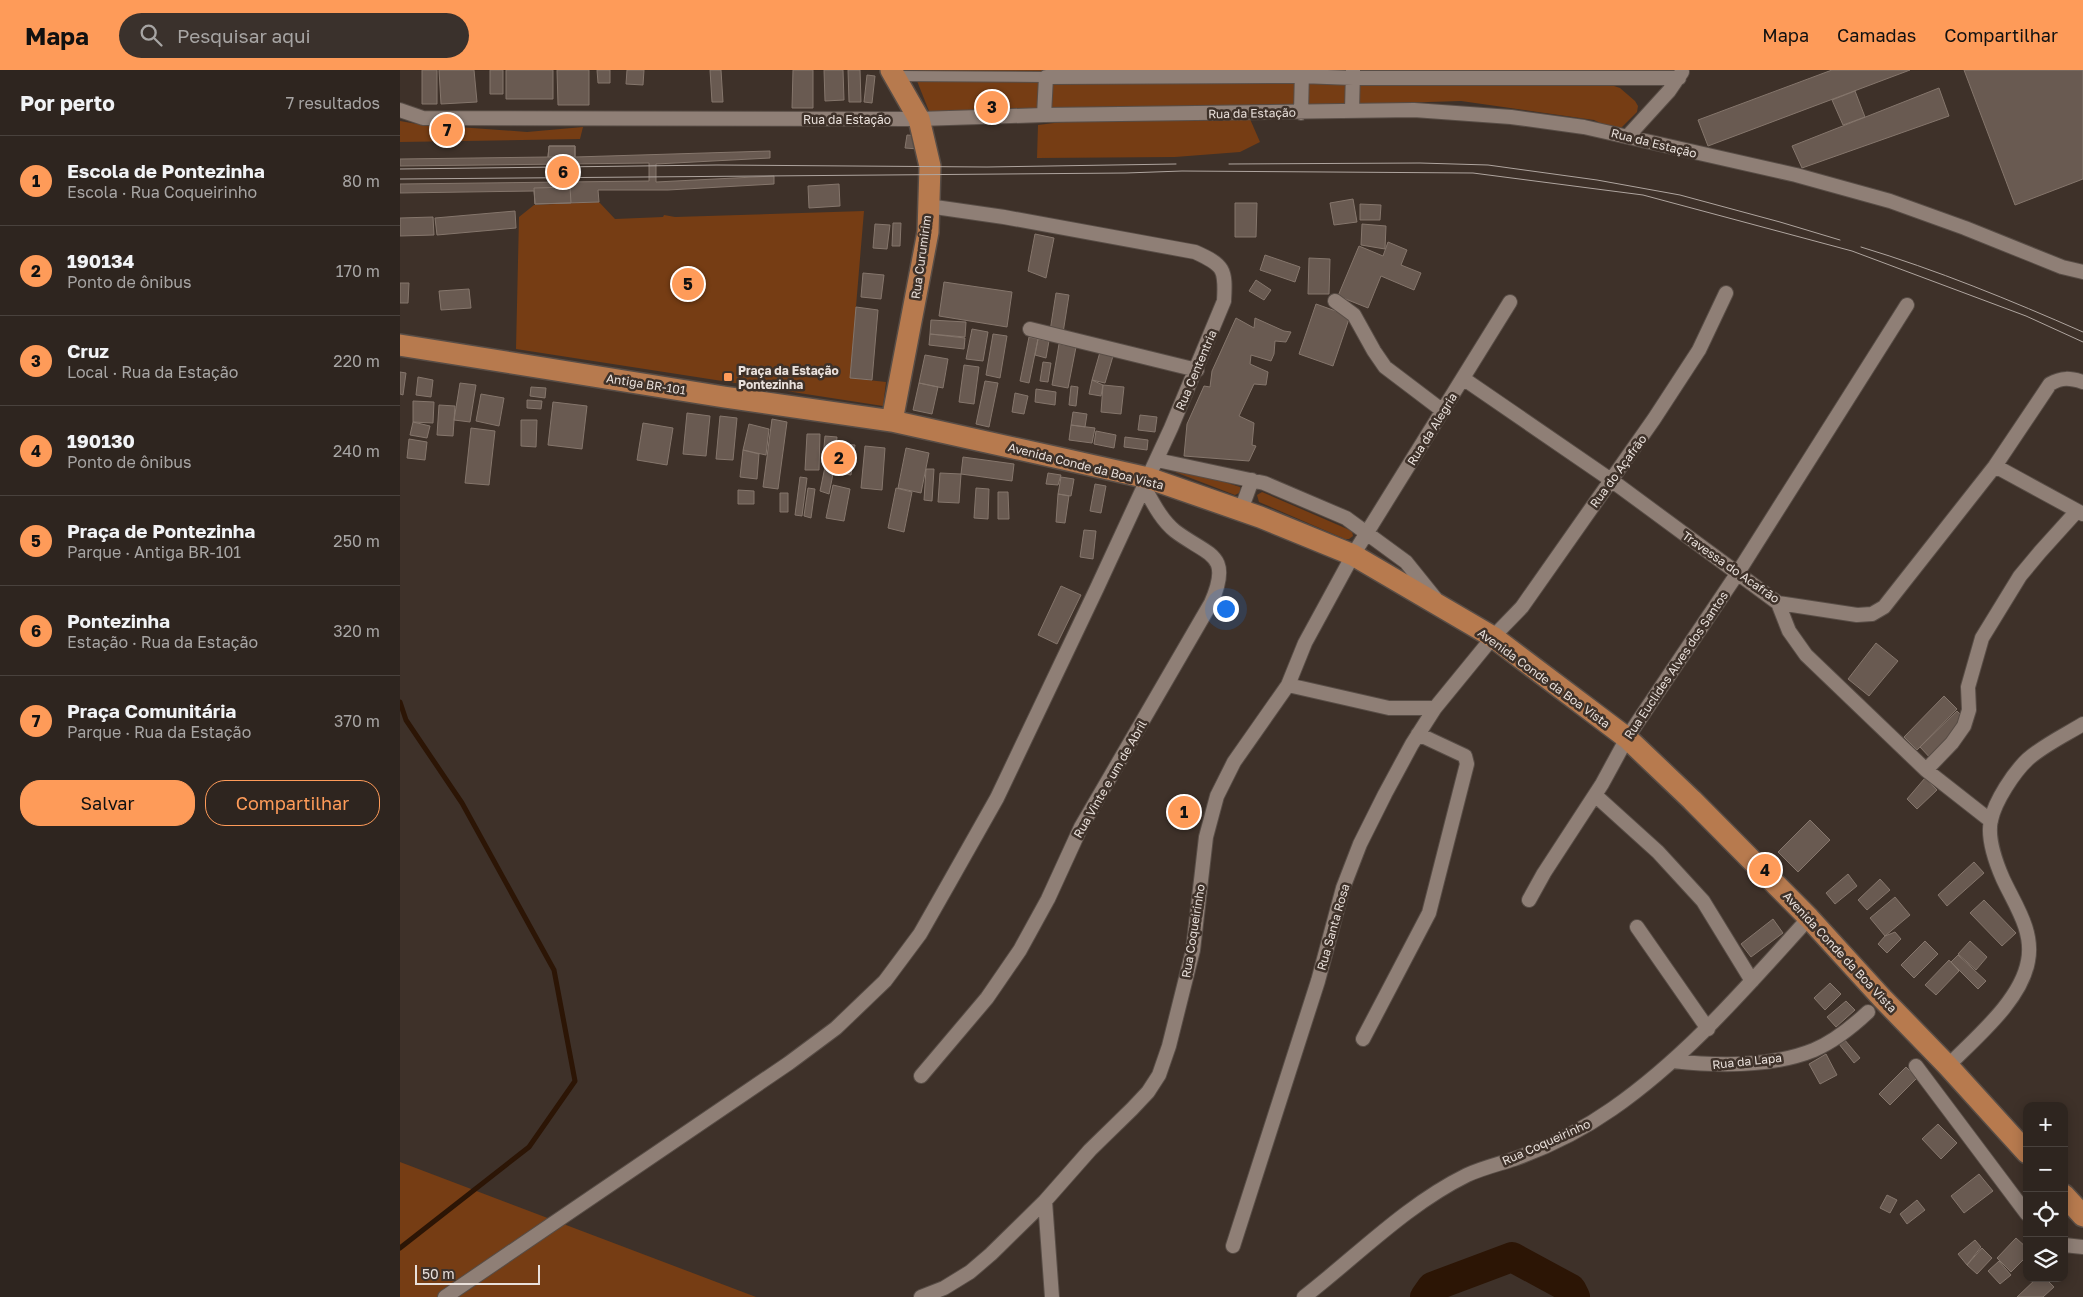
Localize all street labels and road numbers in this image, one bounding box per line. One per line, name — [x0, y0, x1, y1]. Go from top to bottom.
street label: Rua da Estação — [1208, 105, 1296, 121]
street label: Rua da Estação — [803, 112, 891, 127]
street label: Rua da Estação — [1610, 125, 1698, 161]
street label: Rua Curumirim — [908, 214, 934, 300]
street label: Rua Cententria — [1172, 328, 1220, 412]
street label: Antiga BR-101 — [605, 370, 687, 398]
street label: Rua da Alegria — [1404, 390, 1460, 468]
street label: Rua do Açafrão — [1586, 432, 1650, 510]
street label: Avenida Conde da Boa Vista — [1007, 439, 1165, 493]
street label: Travessa do Acafrão — [1680, 528, 1782, 606]
street label: Rua Euclides Alves dos Santos — [1621, 588, 1731, 742]
street label: Avenida Conde da Boa Vista — [1475, 625, 1613, 731]
street label: Rua Vinte e um de Abril — [1070, 717, 1150, 841]
street label: Rua Santa Rosa — [1313, 882, 1353, 972]
street label: Rua Coqueirinho — [1178, 883, 1208, 979]
street label: Avenida Conde da Boa Vista — [1780, 888, 1900, 1016]
street label: Rua da Lapa — [1711, 1050, 1783, 1072]
street label: Rua Coqueirinho — [1500, 1116, 1592, 1168]

